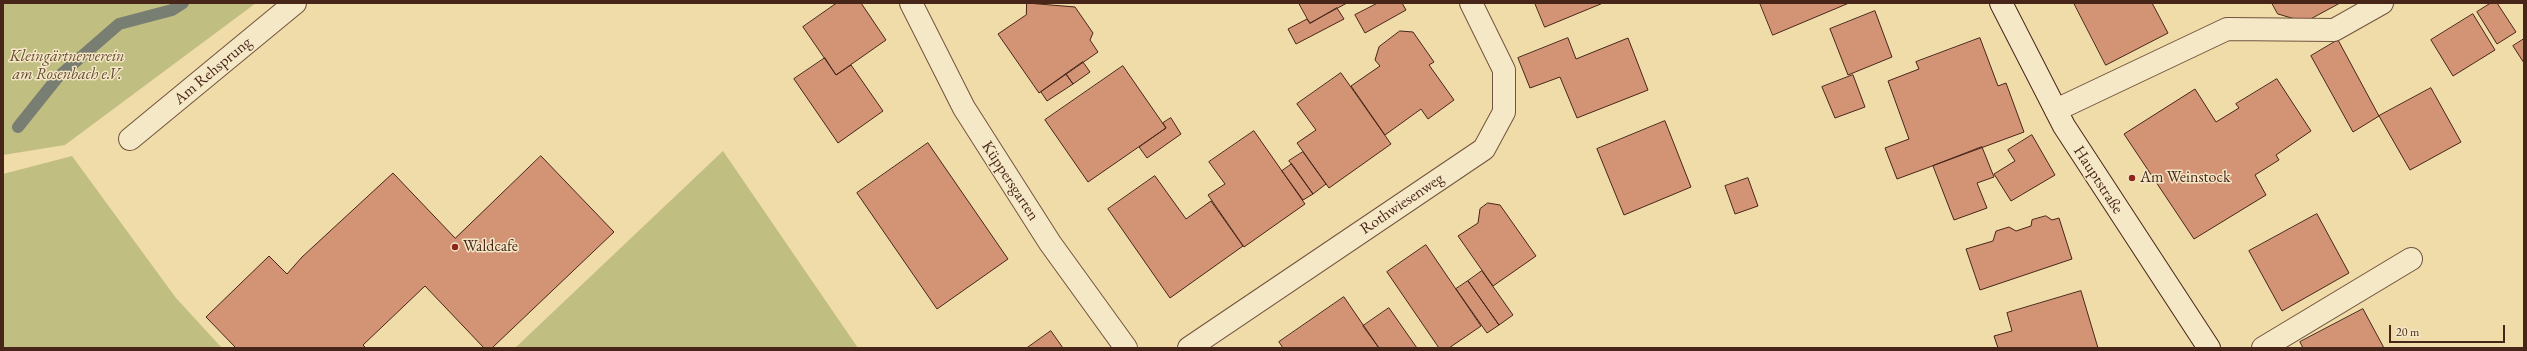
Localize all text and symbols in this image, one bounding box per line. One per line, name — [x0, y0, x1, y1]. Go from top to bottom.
street label: Am Rehsprung — [170, 33, 256, 109]
park label: Kleingärtnerverein am Rosenbach e.V. — [9, 47, 125, 85]
street label: Küppersgarten — [977, 138, 1043, 224]
street label: Hauptstraße — [2069, 142, 2127, 218]
place label: Am Weinstock — [2140, 168, 2231, 188]
street label: Rothwiesenweg — [1357, 169, 1447, 239]
marker: Am Weinstock — [2127, 173, 2137, 183]
place label: Waldcafe — [463, 237, 518, 257]
marker: Waldcafe — [450, 242, 460, 252]
scale bar — [2391, 317, 2507, 343]
text: 20 m — [2396, 324, 2419, 340]

